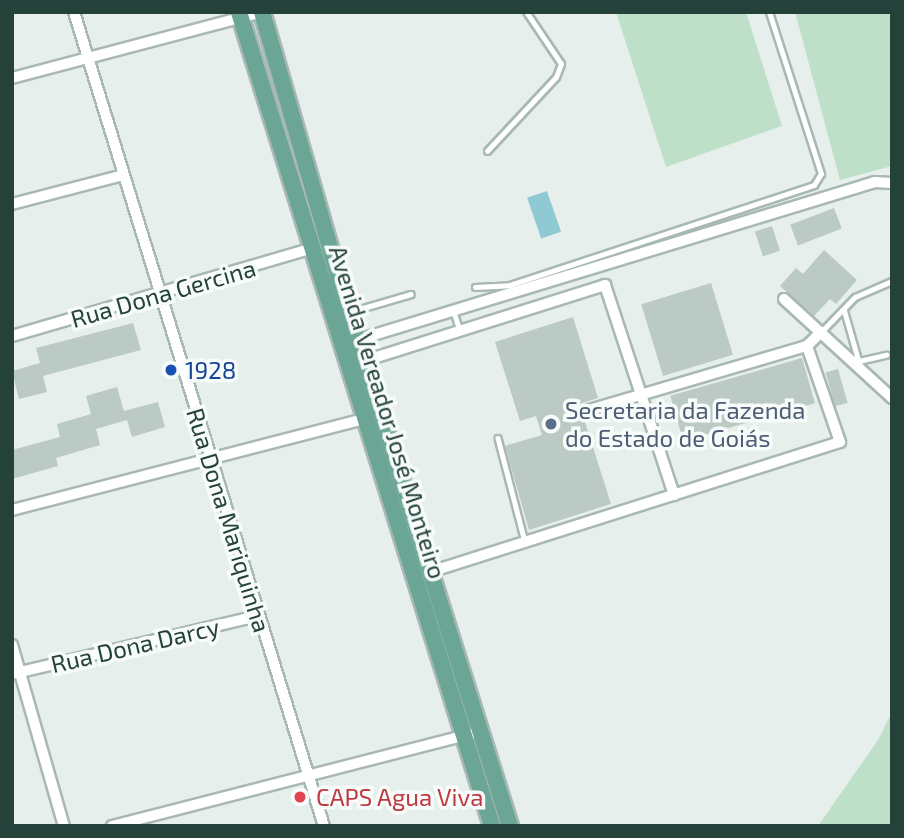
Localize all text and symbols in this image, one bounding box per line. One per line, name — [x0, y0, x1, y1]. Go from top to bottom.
street label: Avenida Vereador José Monteiro — [323, 241, 453, 583]
street label: Rua Dona Gercina — [67, 253, 259, 333]
place label: 1928 — [185, 356, 236, 384]
marker: 1928 — [163, 362, 179, 378]
place label: Secretaria da Fazenda do Estado de Goiás — [565, 396, 806, 452]
street label: Rua Dona Mariquinha — [181, 404, 277, 636]
marker: Secretaria da Fazenda do Estado de Goiás — [543, 416, 559, 432]
street label: Rua Dona Darcy — [48, 612, 222, 678]
place label: CAPS Agua Viva — [316, 783, 484, 811]
marker: CAPS Agua Viva — [290, 787, 310, 807]

